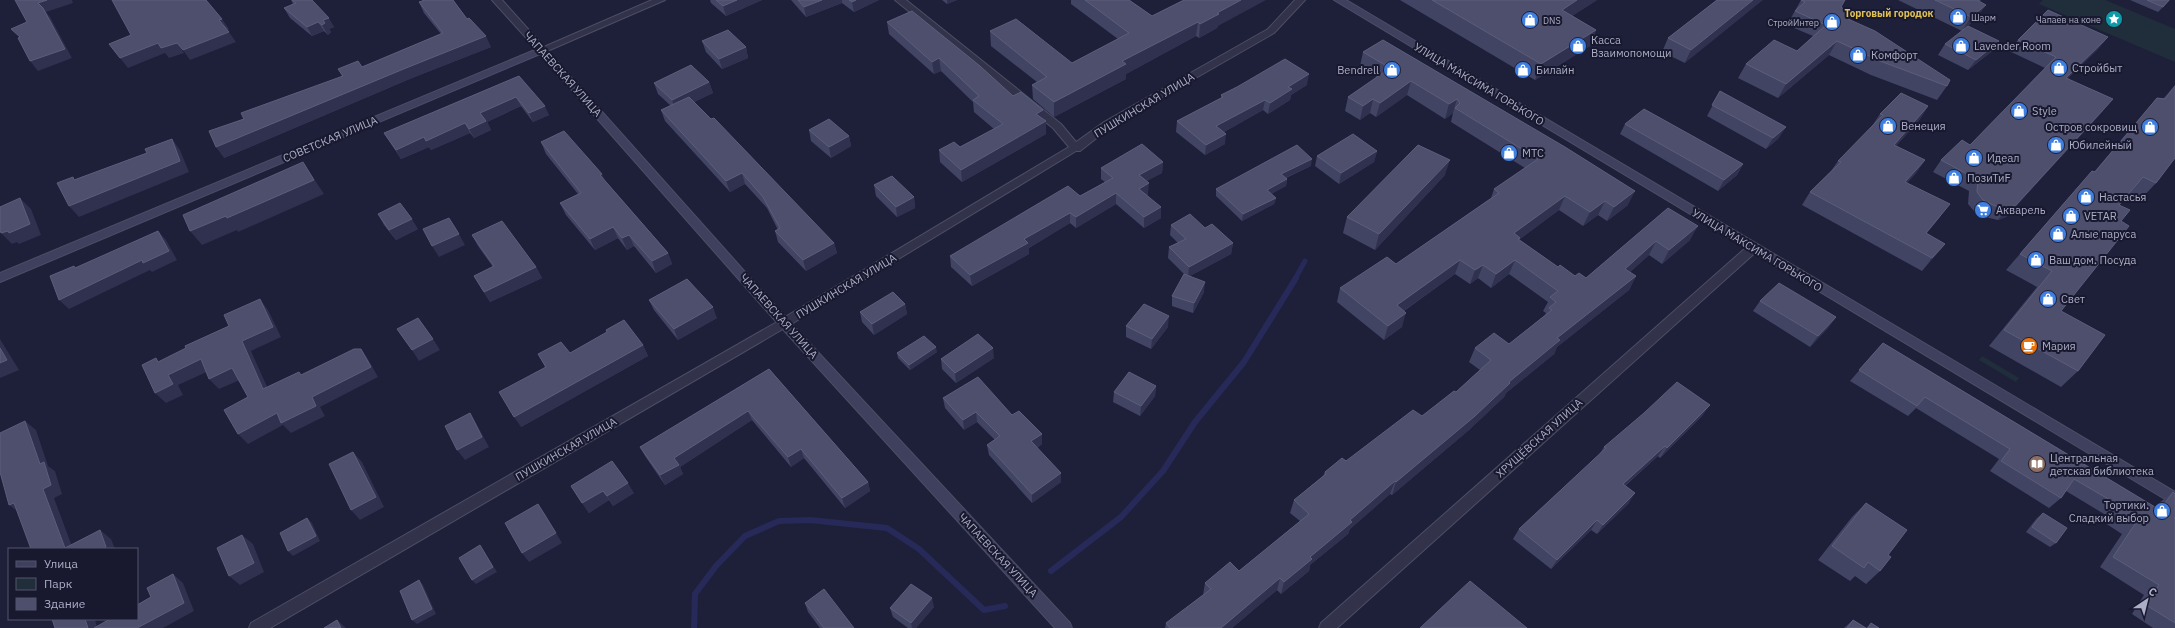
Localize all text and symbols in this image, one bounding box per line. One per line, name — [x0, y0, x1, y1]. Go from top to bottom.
district label: Торговый городок — [1845, 7, 1934, 20]
shop icon: Шарм — [1948, 7, 1968, 27]
place icon: Чапаев на коне — [2104, 9, 2124, 29]
shop icon: DNS — [1520, 10, 1540, 30]
shop icon: СтройИнтер — [1822, 12, 1842, 32]
place label: Шарм — [1971, 12, 1996, 23]
place label: Чапаев на коне — [2036, 14, 2101, 25]
place label: DNS — [1543, 15, 1561, 26]
place label: СтройИнтер — [1768, 17, 1819, 28]
street label: ЧАПАЕВСКАЯ УЛИЦА — [521, 29, 605, 119]
place label: Касса Взаимопомощи — [1591, 33, 1672, 60]
shop icon: Касса Взаимопомощи — [1568, 36, 1588, 56]
shop icon: Lavender Room — [1951, 36, 1971, 56]
place label: Lavender Room — [1974, 39, 2051, 53]
street label: УЛИЦА МАКСИМА ГОРЬКОГО — [1411, 40, 1547, 129]
shop icon: Комфорт — [1848, 45, 1868, 65]
place label: Комфорт — [1871, 48, 1918, 62]
shop icon: Стройбыт — [2049, 58, 2069, 78]
shop icon: Bendrell — [1382, 60, 1402, 80]
shop icon: Билайн — [1513, 60, 1533, 80]
place label: Стройбыт — [2072, 61, 2122, 75]
place label: Bendrell — [1337, 63, 1379, 77]
place label: Билайн — [1536, 63, 1575, 77]
street label: ПУШКИНСКАЯ УЛИЦА — [1091, 69, 1197, 141]
shop icon: Style — [2009, 101, 2029, 121]
place label: Style — [2032, 104, 2057, 118]
street label: СОВЕТСКАЯ УЛИЦА — [281, 113, 379, 165]
shop icon: Венеция — [1878, 116, 1898, 136]
shop icon: Остров сокровищ — [2140, 117, 2160, 137]
place label: Венеция — [1901, 119, 1946, 133]
place label: Остров сокровищ — [2045, 120, 2137, 134]
shop icon: Юбилейный — [2046, 135, 2066, 155]
place label: Юбилейный — [2069, 138, 2132, 152]
shop icon: МТС — [1499, 143, 1519, 163]
place label: МТС — [1522, 146, 1544, 160]
shop icon: Идеал — [1964, 148, 1984, 168]
place label: Идеал — [1987, 151, 2020, 165]
shop icon: ПозиТиF — [1944, 168, 1964, 188]
place label: ПозиТиF — [1967, 171, 2011, 185]
shop icon: Настасья — [2076, 187, 2096, 207]
place label: Настасья — [2099, 190, 2146, 204]
supermarket icon: Акварель — [1973, 200, 1993, 220]
place label: Акварель — [1996, 203, 2046, 217]
street label: УЛИЦА МАКСИМА ГОРЬКОГО — [1689, 206, 1825, 295]
shop icon: VETAR — [2061, 206, 2081, 226]
place label: VETAR — [2084, 209, 2117, 223]
shop icon: Алые паруса — [2048, 224, 2068, 244]
place label: Алые паруса — [2071, 227, 2136, 241]
street label: ПУШКИНСКАЯ УЛИЦА — [793, 250, 899, 322]
shop icon: Ваш дом. Посуда — [2026, 250, 2046, 270]
place label: Ваш дом. Посуда — [2049, 253, 2137, 267]
street label: ЧАПАЕВСКАЯ УЛИЦА — [737, 271, 821, 361]
shop icon: Свет — [2038, 289, 2058, 309]
place label: Свет — [2061, 292, 2085, 306]
cafe icon: Мария — [2019, 336, 2039, 356]
place label: Мария — [2042, 339, 2076, 353]
street label: ХРУЩЁВСКАЯ УЛИЦА — [1493, 395, 1585, 481]
street label: ПУШКИНСКАЯ УЛИЦА — [513, 414, 619, 484]
place label: Центральная детская библиотека — [2050, 451, 2154, 478]
library icon: Центральная детская библиотека — [2027, 454, 2047, 474]
place label: Тортики. Сладкий выбор — [2069, 498, 2149, 525]
shop icon: Тортики. Сладкий выбор — [2152, 501, 2172, 521]
street label: ЧАПАЕВСКАЯ УЛИЦА — [956, 510, 1040, 600]
legend — [8, 548, 138, 620]
text: Улица — [44, 556, 78, 571]
text: Парк — [44, 576, 73, 591]
north arrow — [2127, 580, 2167, 620]
text: С — [2146, 584, 2160, 600]
text: Здание — [44, 596, 86, 611]

